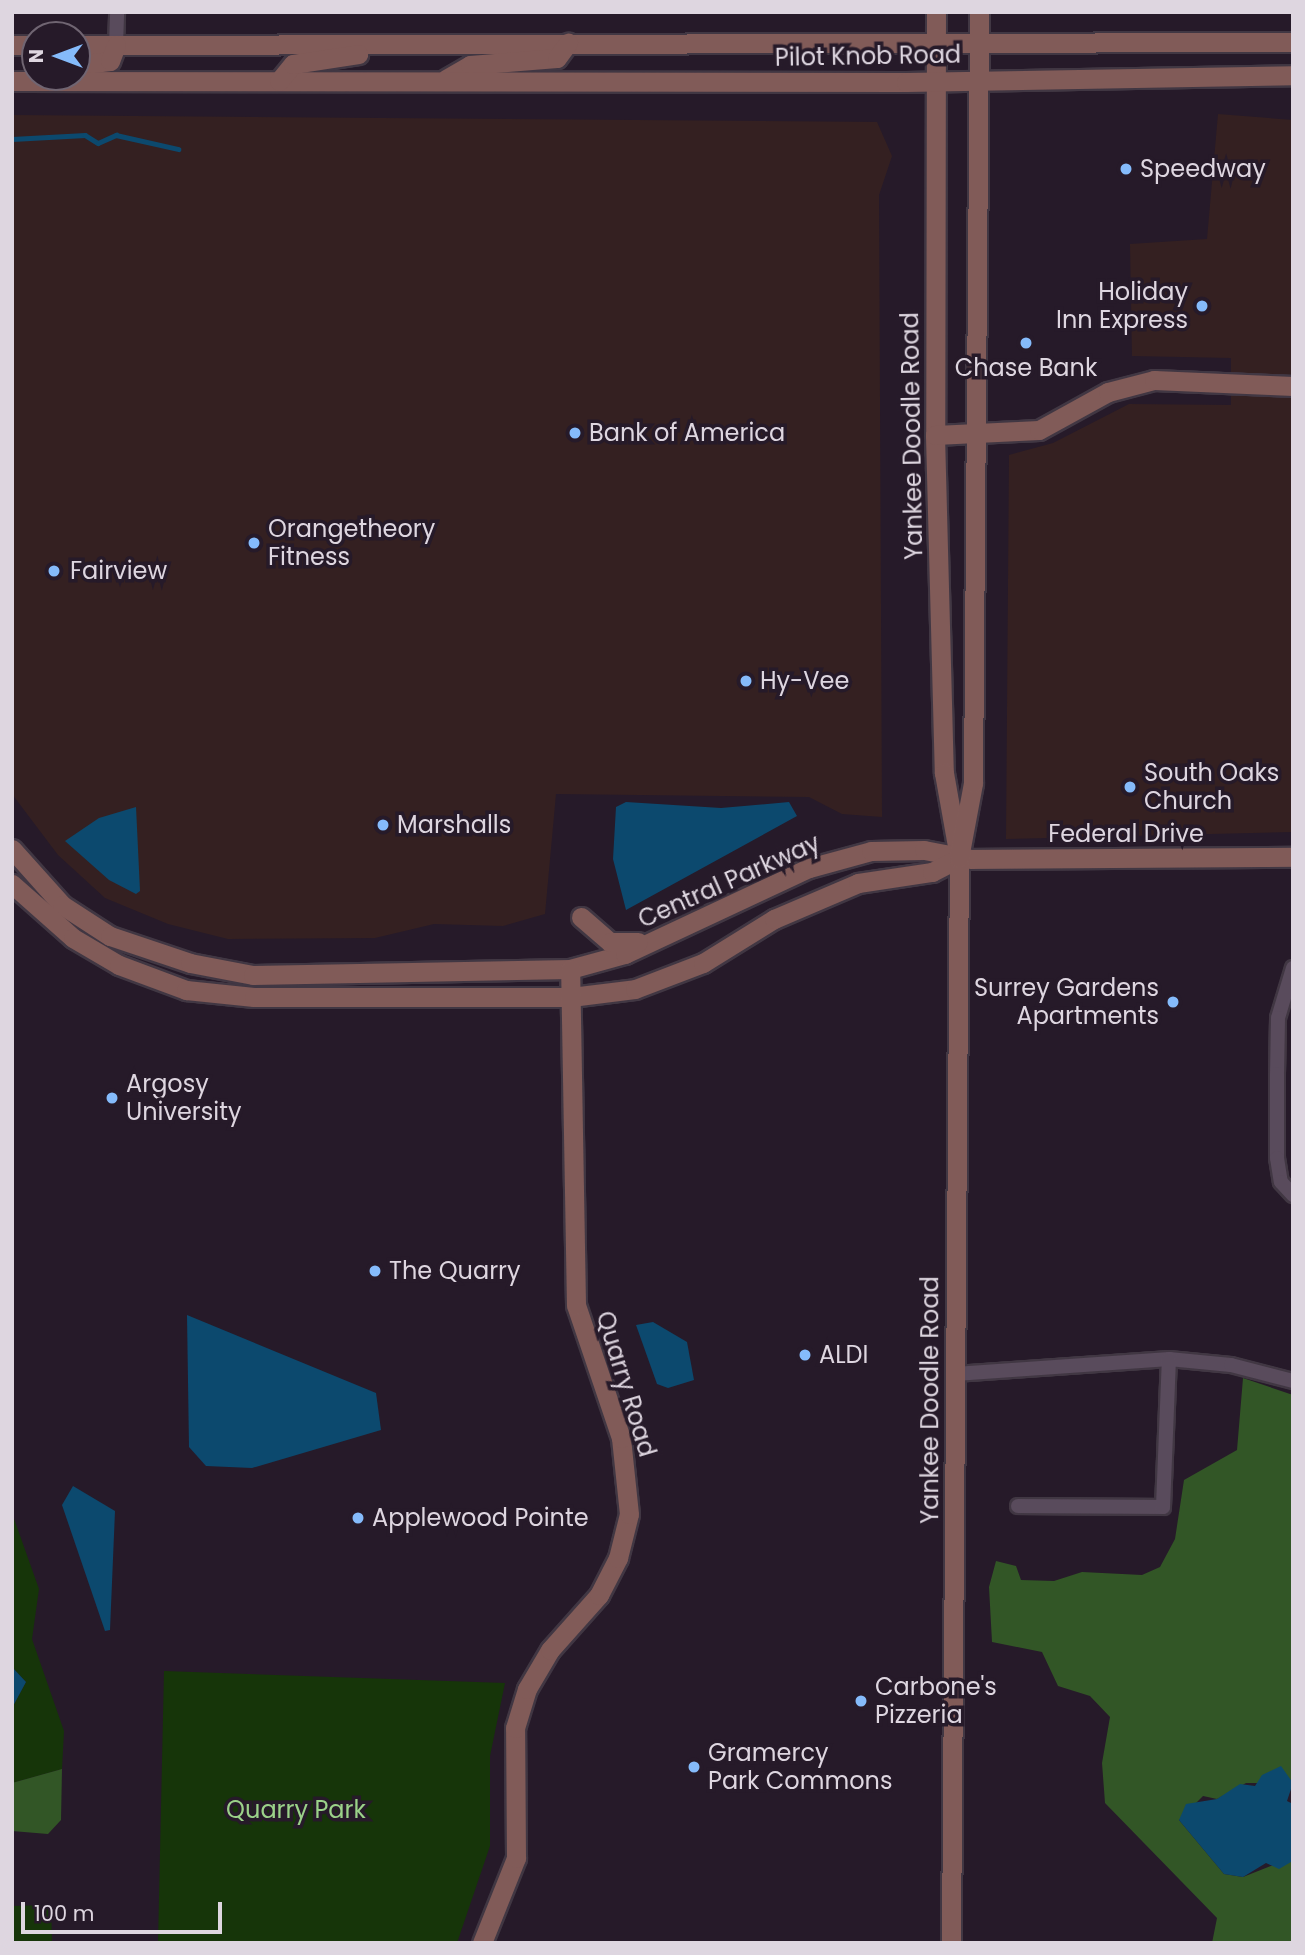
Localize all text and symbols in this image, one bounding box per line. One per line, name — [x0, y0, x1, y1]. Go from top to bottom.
north arrow — [21, 21, 91, 91]
street label: Pilot Knob Road — [775, 40, 961, 72]
text: N — [23, 49, 50, 63]
place label: Speedway — [1140, 155, 1266, 183]
marker: Speedway — [1118, 161, 1134, 177]
place label: Holiday Inn Express — [1056, 278, 1188, 334]
marker: Holiday Inn Express — [1194, 298, 1210, 314]
street label: Yankee Doodle Road — [895, 312, 929, 560]
marker: Chase Bank — [1018, 335, 1034, 351]
place label: Chase Bank — [955, 354, 1097, 382]
place label: Bank of America — [589, 419, 785, 447]
marker: Bank of America — [567, 425, 583, 441]
place label: Orangetheory Fitness — [268, 515, 435, 571]
marker: Orangetheory Fitness — [246, 535, 262, 551]
place label: Fairview — [70, 557, 167, 585]
marker: Fairview — [44, 561, 64, 581]
place label: Hy-Vee — [760, 667, 849, 695]
marker: Hy-Vee — [738, 673, 754, 689]
place label: South Oaks Church — [1144, 759, 1279, 815]
marker: South Oaks Church — [1122, 779, 1138, 795]
place label: Marshalls — [397, 811, 511, 839]
marker: Marshalls — [375, 817, 391, 833]
street label: Federal Drive — [1048, 820, 1204, 848]
street label: Central Parkway — [634, 828, 824, 934]
place label: Surrey Gardens Apartments — [974, 974, 1159, 1030]
marker: Surrey Gardens Apartments — [1165, 994, 1181, 1010]
place label: Argosy University — [126, 1070, 241, 1126]
marker: Argosy University — [104, 1090, 120, 1106]
place label: The Quarry — [389, 1257, 521, 1285]
marker: The Quarry — [367, 1263, 383, 1279]
street label: Yankee Doodle Road — [916, 1276, 944, 1524]
street label: Quarry Road — [590, 1308, 662, 1460]
place label: ALDI — [819, 1341, 868, 1369]
marker: ALDI — [797, 1347, 813, 1363]
place label: Applewood Pointe — [372, 1504, 589, 1532]
marker: Applewood Pointe — [350, 1510, 366, 1526]
place label: Carbone's Pizzeria — [875, 1673, 997, 1729]
marker: Carbone's Pizzeria — [853, 1693, 869, 1709]
place label: Gramercy Park Commons — [708, 1739, 892, 1795]
marker: Gramercy Park Commons — [686, 1759, 702, 1775]
park label: Quarry Park — [226, 1796, 366, 1824]
scale bar — [24, 1888, 226, 1932]
text: 100 m — [34, 1899, 94, 1928]

